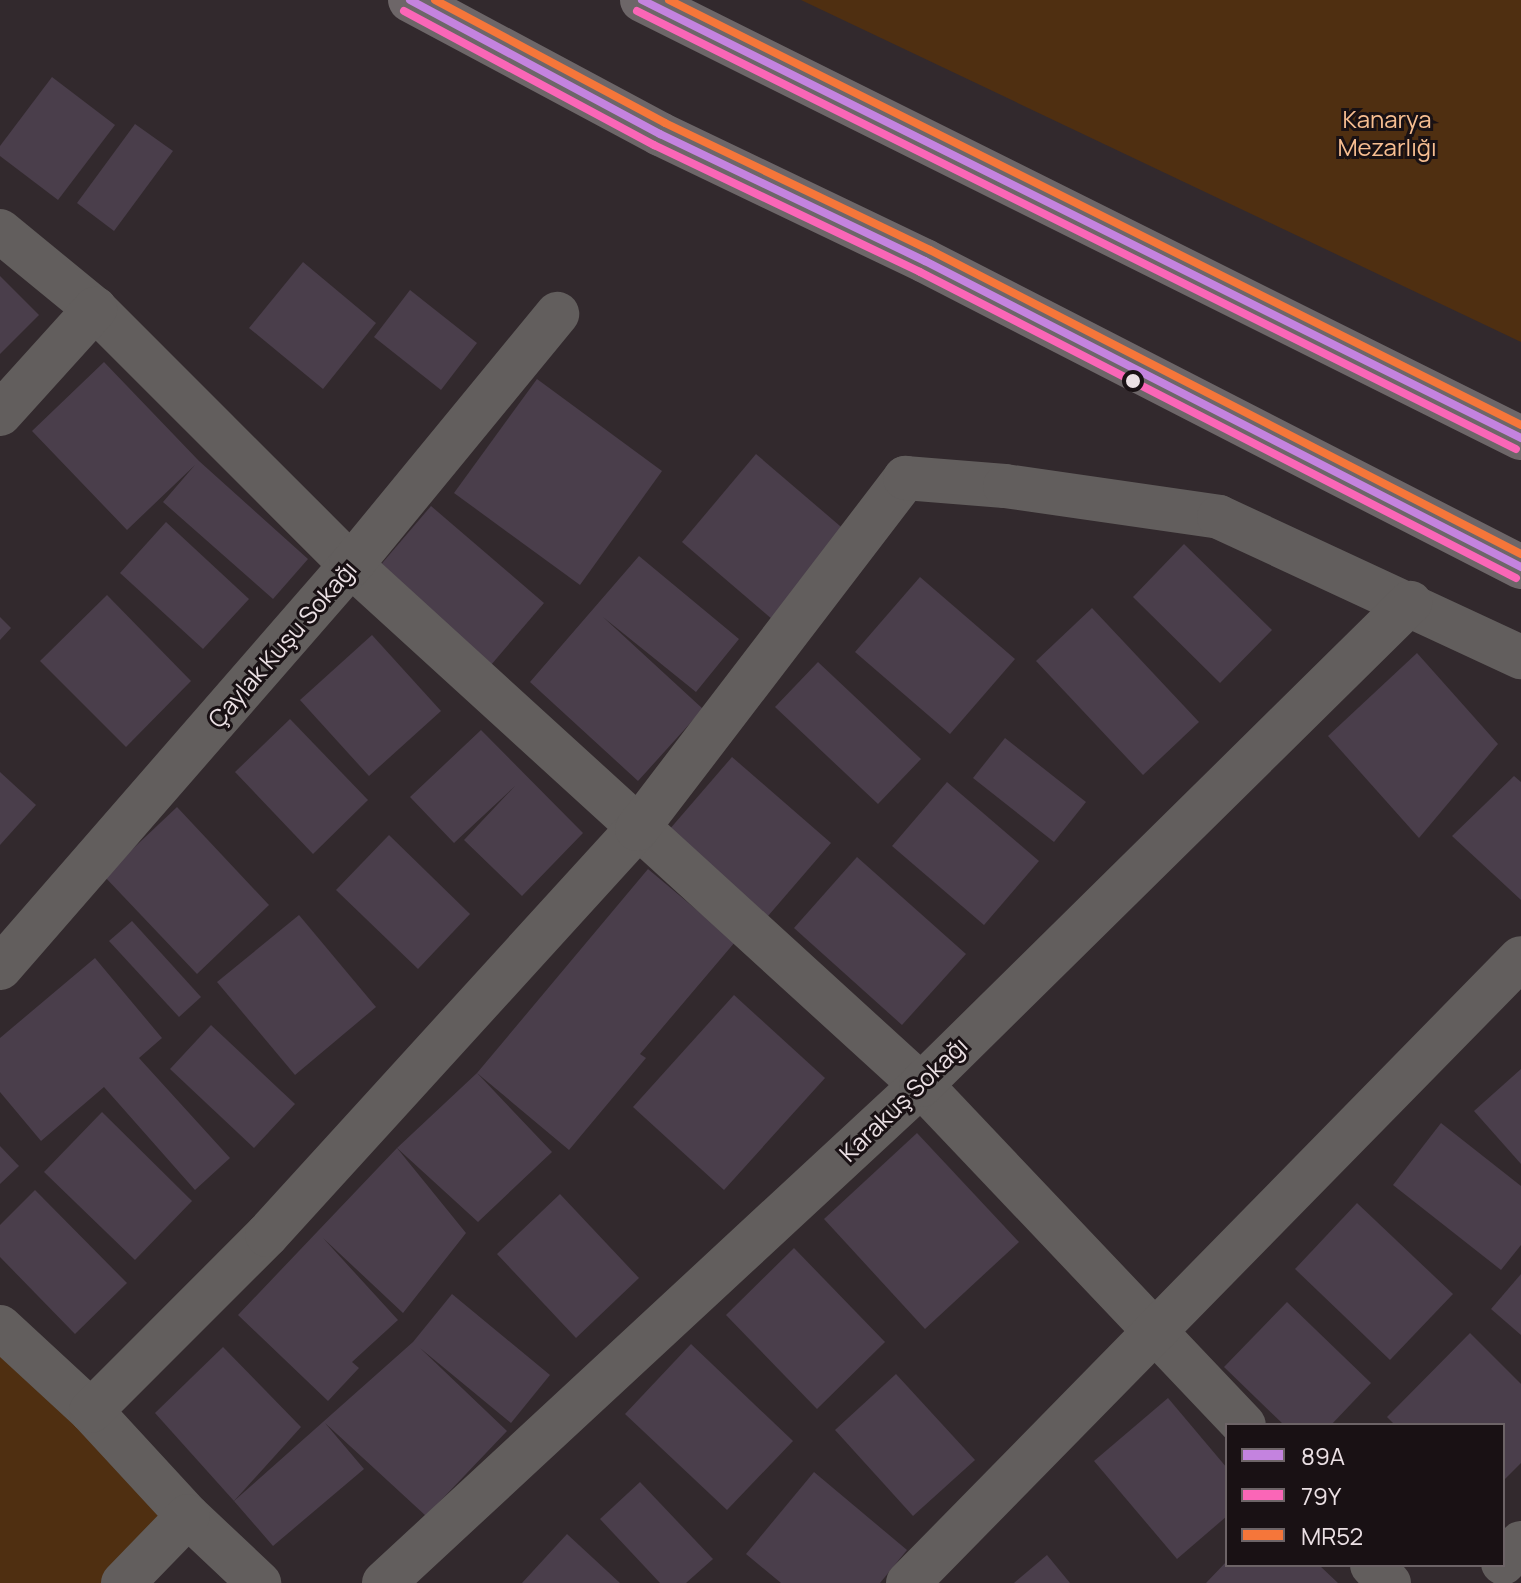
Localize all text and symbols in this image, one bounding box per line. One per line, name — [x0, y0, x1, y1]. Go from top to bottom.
park label: Kanarya Mezarlığı — [1337, 105, 1437, 161]
unlabelled marker — [1125, 373, 1141, 389]
street label: Çaylak Kuşu Sokağı — [202, 555, 362, 733]
street label: Karakuş Sokağı — [833, 1031, 973, 1167]
legend — [1225, 1423, 1505, 1567]
text: 89A — [1301, 1439, 1345, 1472]
text: 79Y — [1301, 1479, 1341, 1512]
text: MR52 — [1301, 1519, 1363, 1552]

